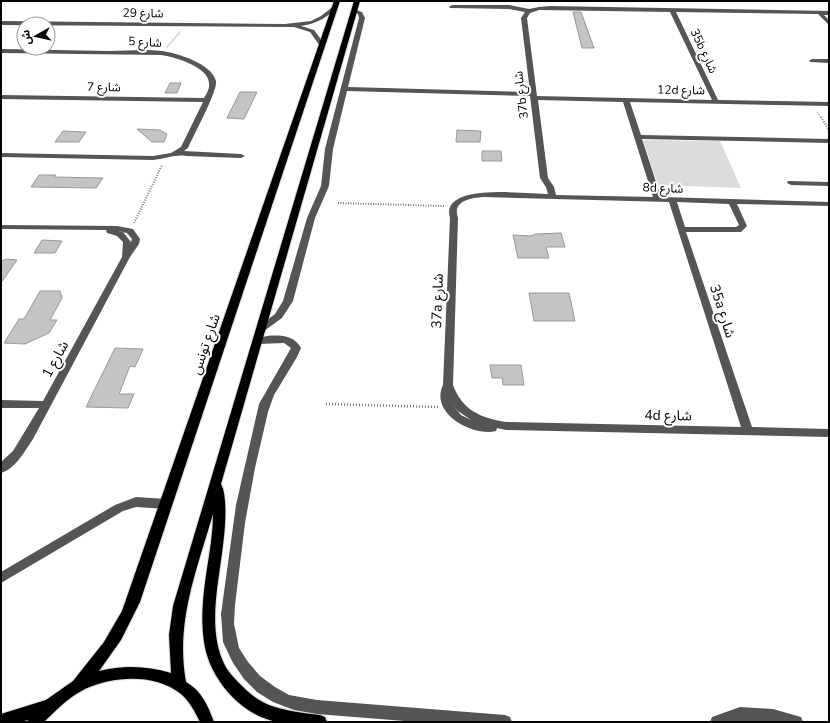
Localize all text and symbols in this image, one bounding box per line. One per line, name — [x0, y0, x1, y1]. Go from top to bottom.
street label: شارع 29 — [122, 5, 164, 22]
north arrow — [16, 16, 56, 56]
street label: 35b شارع — [686, 26, 721, 76]
text: ش — [18, 29, 35, 46]
street label: شارع 5 — [128, 33, 162, 52]
street label: 37b شارع — [510, 70, 533, 120]
street label: شارع 7 — [87, 79, 121, 96]
street label: 12d شارع — [657, 82, 705, 99]
street label: 8d شارع — [642, 179, 684, 198]
street label: 37a شارع — [427, 273, 449, 329]
street label: 35a شارع — [704, 282, 740, 341]
street label: شارع تونس — [186, 311, 226, 377]
street label: شارع 1 — [38, 337, 74, 382]
street label: 4d شارع — [644, 406, 692, 426]

